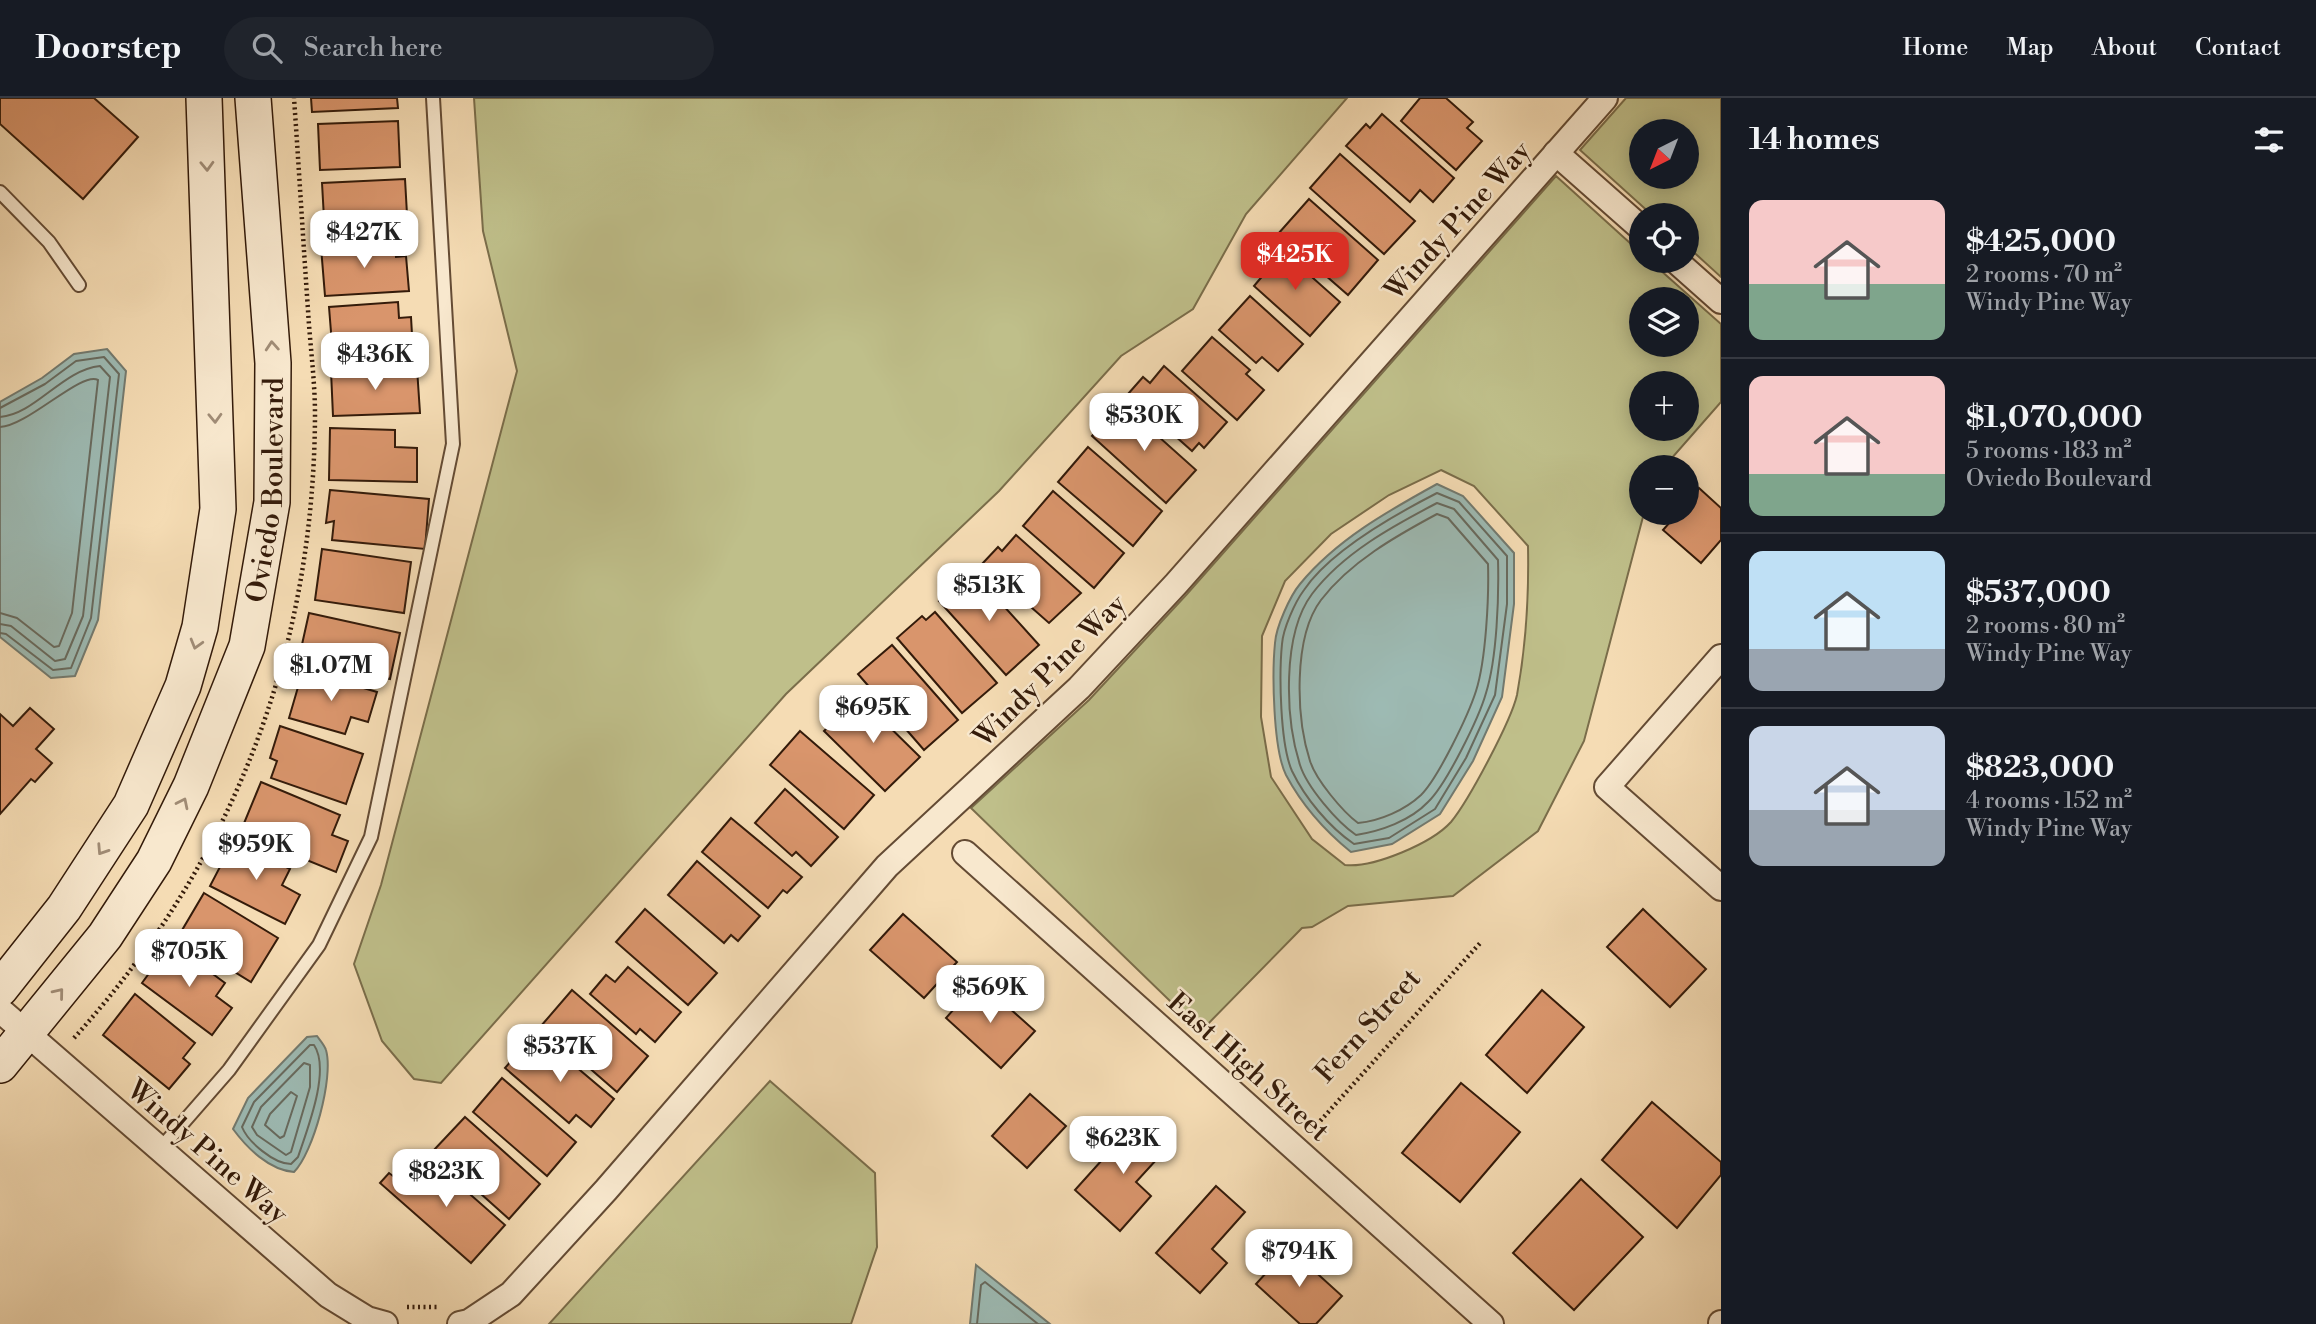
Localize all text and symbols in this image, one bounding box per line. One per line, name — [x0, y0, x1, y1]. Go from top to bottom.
search box — [224, 17, 714, 80]
text: Doorstep — [35, 28, 182, 69]
icon: search — [248, 29, 286, 67]
text: Search here — [304, 32, 443, 64]
text: Home — [1903, 33, 1968, 63]
text: Map — [2006, 33, 2054, 63]
text: About — [2092, 33, 2157, 63]
text: Contact — [2195, 33, 2281, 63]
north arrow — [1629, 119, 1699, 189]
map controls — [1629, 119, 1699, 525]
text: 14 homes — [1749, 121, 1880, 159]
icon: filters — [2250, 121, 2288, 159]
street label: Windy Pine Way — [1377, 134, 1539, 309]
one-way arrow — [199, 161, 214, 172]
button: locate — [1629, 203, 1699, 273]
pin: $427K — [315, 211, 413, 270]
text: $427K — [326, 219, 402, 247]
text: $425,000 — [1966, 223, 2116, 261]
icon: home — [1805, 228, 1889, 312]
pin: $425K — [1246, 232, 1344, 292]
text: $425K — [1257, 241, 1333, 269]
text: 2 rooms · 70 m² — [1966, 261, 2122, 289]
button: layers — [1629, 287, 1699, 357]
text: Windy Pine Way — [1966, 289, 2132, 317]
pin: $436K — [326, 332, 424, 392]
one-way arrow — [265, 340, 280, 351]
text: $436K — [337, 341, 413, 369]
button: + — [1629, 371, 1699, 441]
street label: Oviedo Boulevard — [239, 377, 292, 605]
pin: $530K — [1095, 394, 1193, 453]
text: $1,070,000 — [1966, 399, 2143, 437]
text: $530K — [1105, 402, 1183, 430]
icon: home — [1805, 404, 1889, 488]
one-way arrow — [207, 413, 223, 424]
text: 5 rooms · 183 m² — [1966, 437, 2132, 465]
button: − — [1629, 455, 1699, 525]
text: Oviedo Boulevard — [1966, 465, 2152, 493]
pin: $513K — [940, 564, 1038, 623]
text: $513K — [953, 572, 1025, 600]
text: $537,000 — [1966, 574, 2111, 612]
icon: home — [1805, 579, 1889, 663]
street label: Windy Pine Way — [966, 587, 1134, 756]
text: 2 rooms · 80 m² — [1966, 612, 2125, 640]
one-way arrow — [189, 637, 204, 649]
text: Windy Pine Way — [1966, 640, 2132, 668]
pin: $1.07M — [274, 644, 388, 703]
text: $1.07M — [290, 652, 372, 680]
pin: $695K — [824, 686, 922, 745]
text: $695K — [835, 694, 911, 722]
text: $823,000 — [1966, 749, 2114, 787]
icon: home — [1805, 754, 1889, 838]
text: 4 rooms · 152 m² — [1966, 787, 2132, 815]
one-way arrow — [174, 798, 188, 810]
text: Windy Pine Way — [1966, 815, 2132, 843]
pin: $959K — [207, 822, 305, 882]
text: $959K — [218, 831, 294, 859]
one-way arrow — [97, 842, 110, 855]
pin: $705K — [140, 930, 238, 989]
text: $705K — [151, 938, 227, 966]
street label: Fern Street — [1308, 962, 1429, 1090]
pin: $569K — [941, 965, 1039, 1025]
text: $569K — [952, 974, 1028, 1002]
street label: East High Street — [1160, 985, 1336, 1149]
one-way arrow — [51, 989, 63, 1002]
pin: $537K — [511, 1024, 609, 1084]
text: $537K — [523, 1033, 597, 1061]
street label: Windy Pine Way — [119, 1072, 295, 1232]
pin: $623K — [1074, 1116, 1172, 1176]
text: $623K — [1085, 1125, 1161, 1153]
pin: $823K — [397, 1150, 495, 1209]
text: $823K — [408, 1158, 484, 1186]
pin: $794K — [1250, 1230, 1348, 1289]
text: $794K — [1261, 1238, 1337, 1266]

